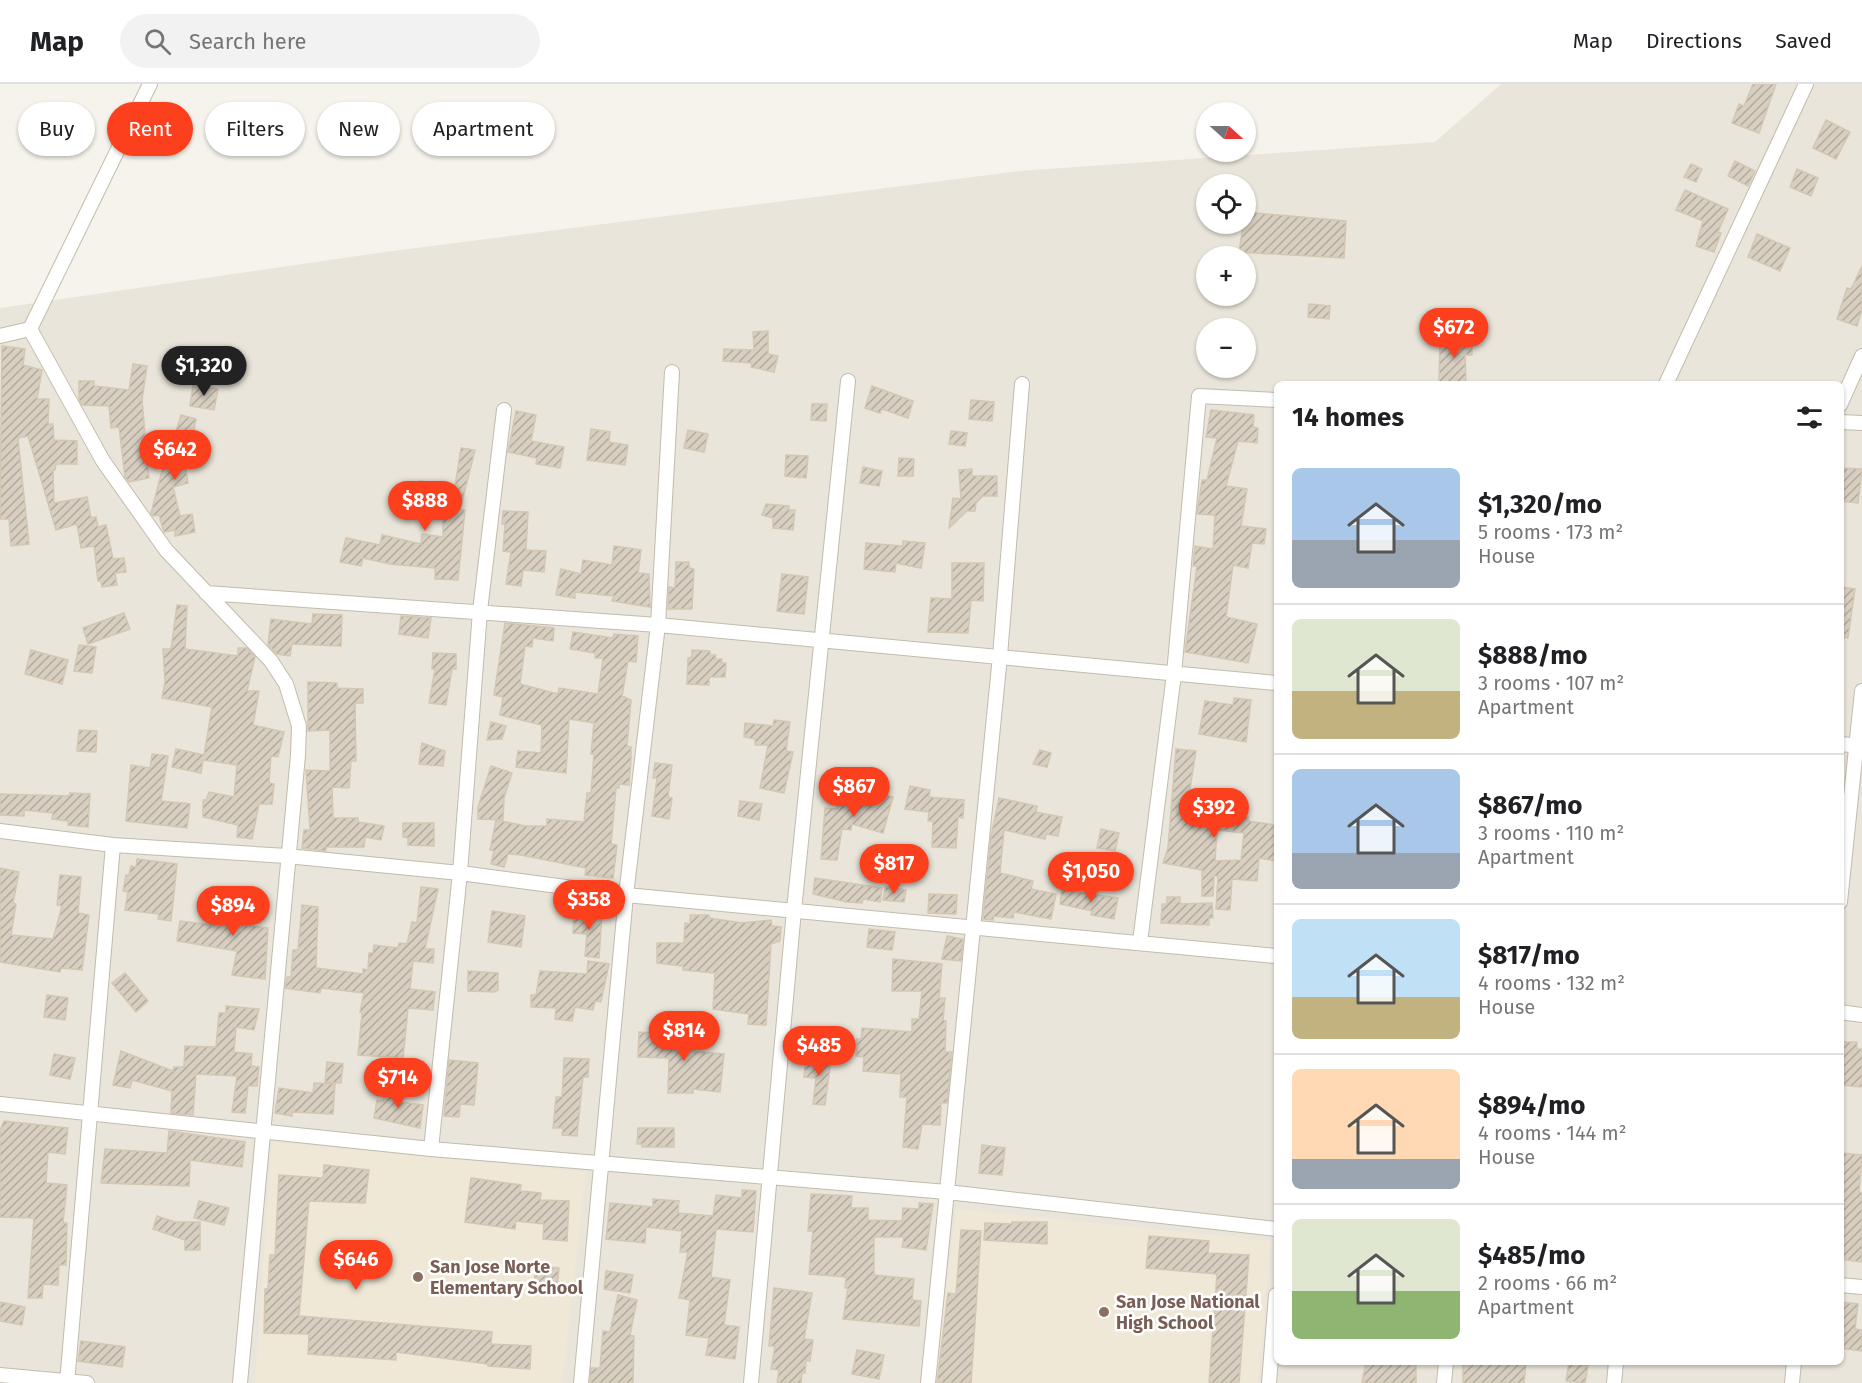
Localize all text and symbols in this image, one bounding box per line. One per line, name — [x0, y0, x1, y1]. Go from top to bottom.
search box — [120, 14, 540, 68]
text: Map — [30, 25, 84, 58]
icon: search — [141, 25, 174, 58]
text: Search here — [189, 28, 307, 55]
text: Map — [1573, 28, 1613, 54]
text: Directions — [1646, 28, 1742, 54]
text: Saved — [1775, 28, 1832, 54]
chip: Buy — [18, 102, 95, 156]
chip: Rent — [107, 102, 193, 156]
chip: Filters — [205, 102, 305, 156]
chip: New — [317, 102, 400, 156]
chip: Apartment — [412, 102, 555, 156]
north arrow — [1196, 102, 1256, 162]
map controls — [1196, 102, 1256, 378]
button: locate — [1196, 174, 1256, 234]
button: + — [1196, 246, 1256, 306]
pin: $672 — [1418, 308, 1490, 359]
text: $672 — [1433, 315, 1475, 339]
button: − — [1196, 318, 1256, 378]
pin: $1,320 — [155, 346, 253, 397]
text: $1,320 — [176, 353, 232, 377]
icon: filters — [1793, 401, 1826, 434]
text: 14 homes — [1292, 402, 1404, 433]
pin: $642 — [139, 430, 211, 481]
text: $642 — [153, 437, 197, 461]
pin: $888 — [389, 481, 461, 532]
text: $888 — [402, 488, 448, 512]
text: $1,320/mo — [1478, 489, 1602, 520]
icon: home — [1340, 492, 1412, 564]
text: 5 rooms · 173 m² — [1478, 520, 1623, 544]
text: House — [1478, 544, 1535, 568]
text: $888/mo — [1478, 640, 1588, 671]
icon: home — [1340, 643, 1412, 715]
text: 3 rooms · 107 m² — [1478, 671, 1624, 695]
text: Apartment — [1478, 695, 1574, 719]
pin: $867 — [818, 767, 890, 818]
text: $867 — [833, 774, 875, 798]
pin: $392 — [1178, 788, 1250, 839]
text: $867/mo — [1478, 790, 1582, 821]
icon: home — [1340, 793, 1412, 865]
text: $392 — [1193, 795, 1235, 819]
text: 3 rooms · 110 m² — [1478, 821, 1624, 845]
pin: $817 — [858, 844, 930, 895]
text: Apartment — [1478, 845, 1574, 869]
text: $817 — [874, 851, 914, 875]
pin: $1,050 — [1042, 852, 1140, 903]
text: $1,050 — [1062, 859, 1120, 883]
pin: $358 — [553, 880, 625, 931]
pin: $894 — [197, 886, 269, 937]
text: $358 — [567, 887, 611, 911]
text: $894 — [211, 893, 255, 917]
text: $817/mo — [1478, 940, 1580, 971]
icon: home — [1340, 943, 1412, 1015]
text: 4 rooms · 132 m² — [1478, 971, 1625, 995]
text: House — [1478, 995, 1535, 1019]
pin: $814 — [648, 1011, 720, 1062]
text: $814 — [663, 1018, 705, 1042]
pin: $485 — [783, 1026, 855, 1077]
text: $485 — [797, 1033, 841, 1057]
pin: $714 — [362, 1058, 434, 1109]
text: $714 — [378, 1065, 418, 1089]
text: $894/mo — [1478, 1090, 1585, 1121]
icon: home — [1340, 1093, 1412, 1165]
text: 4 rooms · 144 m² — [1478, 1121, 1627, 1145]
text: House — [1478, 1145, 1535, 1169]
pin: $646 — [320, 1240, 392, 1291]
text: $485/mo — [1478, 1240, 1585, 1271]
icon: home — [1340, 1243, 1412, 1315]
text: $646 — [334, 1247, 378, 1271]
place label: San Jose Norte Elementary School — [430, 1256, 584, 1299]
marker: San Jose Norte Elementary School — [411, 1270, 425, 1284]
text: 2 rooms · 66 m² — [1478, 1271, 1617, 1295]
place label: San Jose National High School — [1116, 1291, 1260, 1334]
text: Apartment — [1478, 1295, 1574, 1319]
marker: San Jose National High School — [1097, 1305, 1111, 1319]

